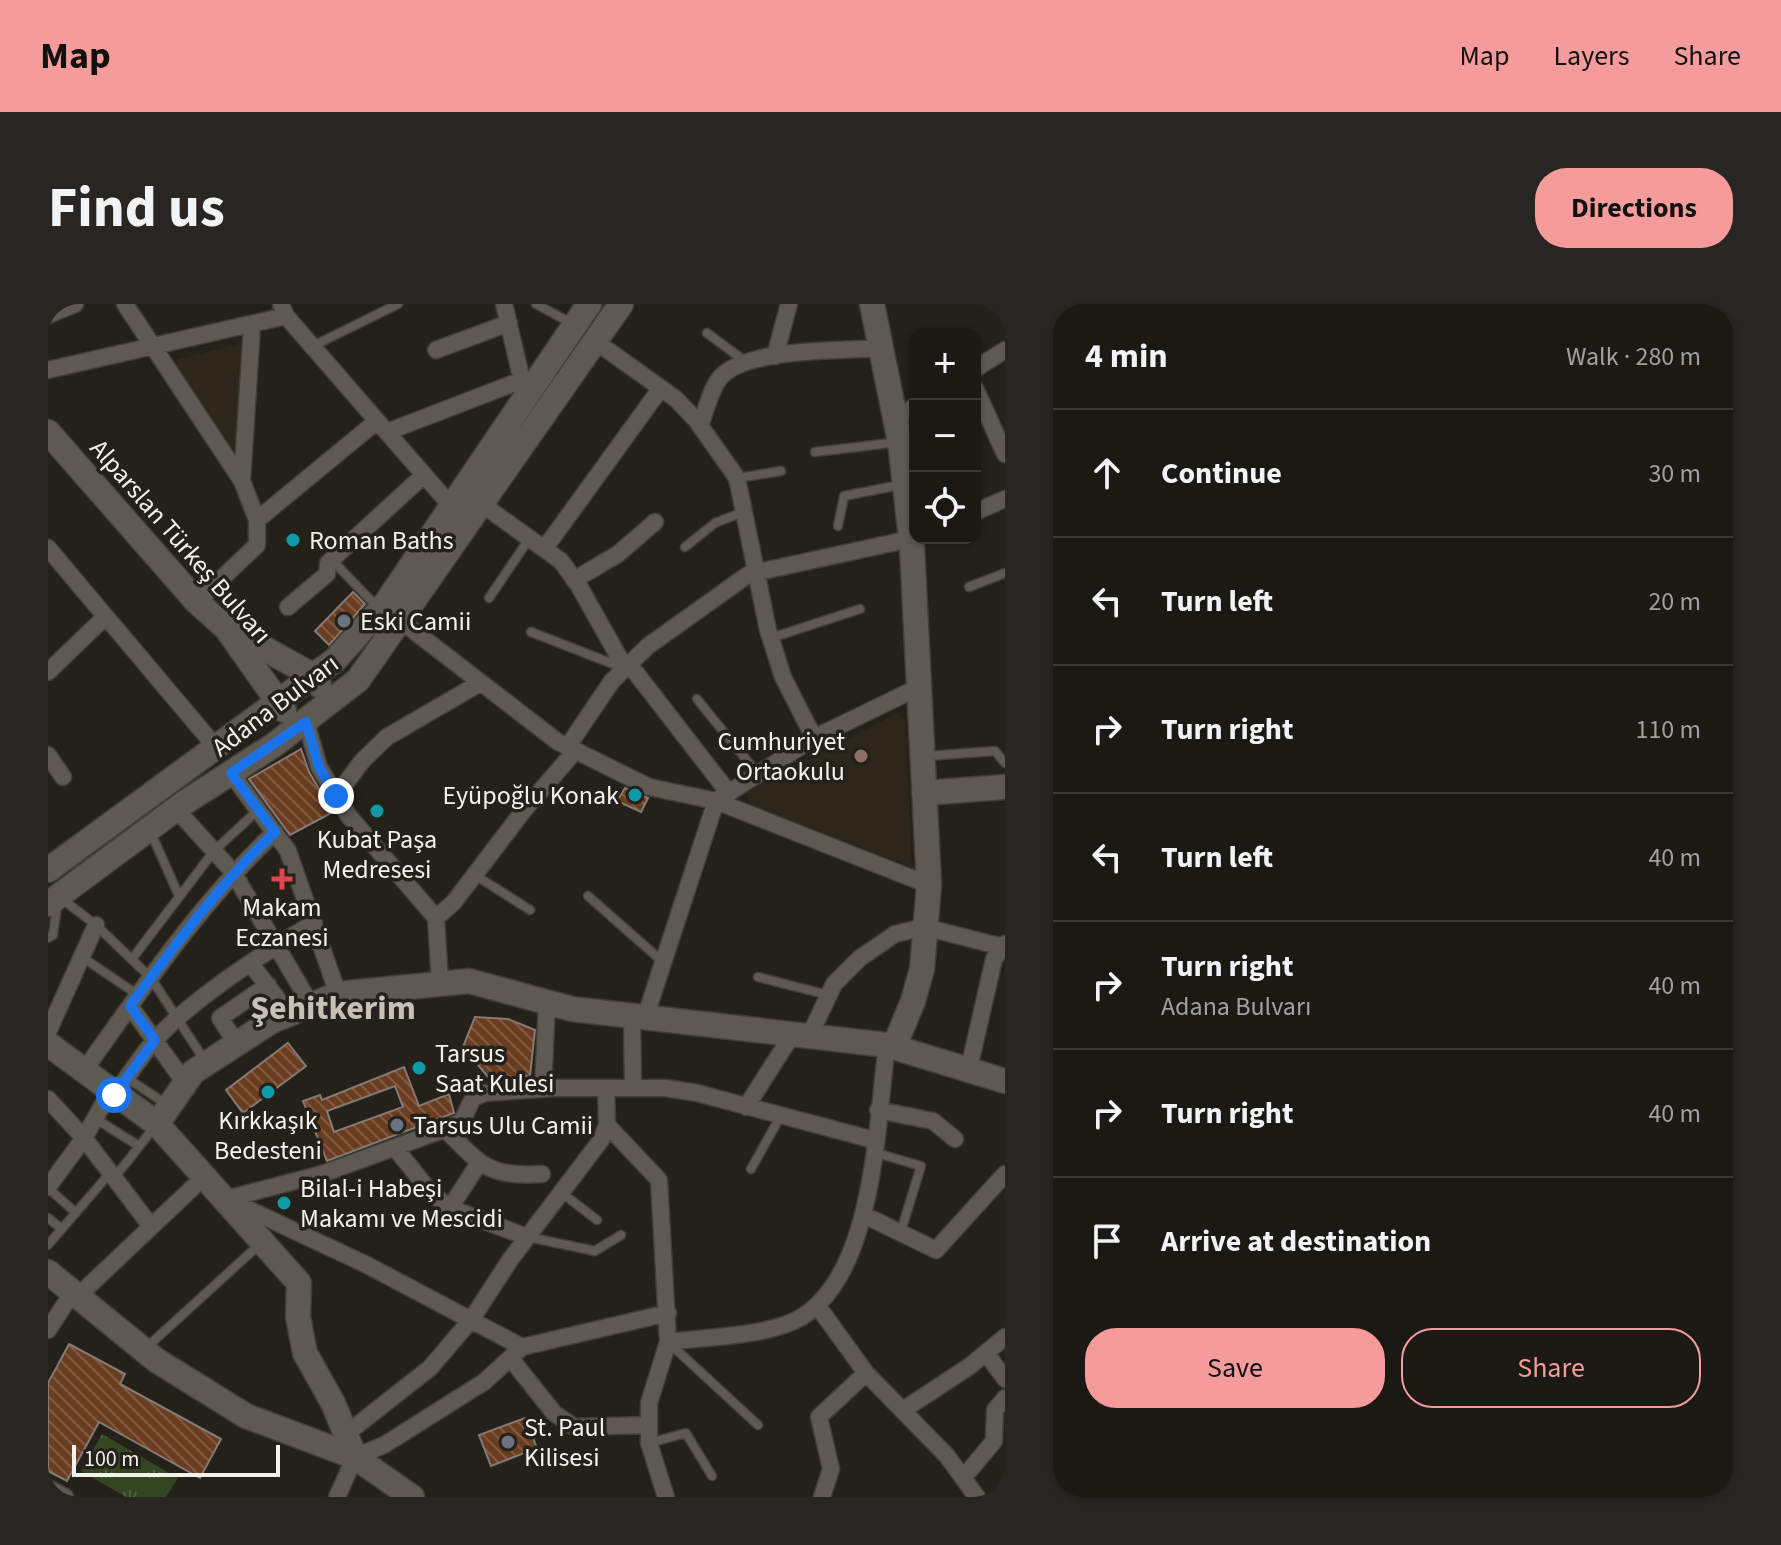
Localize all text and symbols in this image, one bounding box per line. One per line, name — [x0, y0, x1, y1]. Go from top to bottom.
text: Map — [40, 29, 111, 83]
text: Map — [1459, 36, 1509, 76]
text: Layers — [1553, 36, 1629, 76]
text: Share — [1673, 36, 1741, 76]
button: Directions — [1535, 168, 1733, 248]
text: Find us — [48, 169, 225, 248]
map controls — [909, 328, 981, 544]
button: + — [909, 328, 981, 400]
text: 4 min — [1085, 332, 1168, 381]
text: Walk · 280 m — [1566, 338, 1701, 375]
button: − — [909, 400, 981, 472]
street label: Alparslan Türkeş Bulvarı — [81, 431, 280, 652]
icon: ahead — [1085, 451, 1129, 495]
text: Continue — [1161, 452, 1282, 495]
text: 30 m — [1648, 455, 1701, 492]
button: locate — [909, 472, 981, 544]
place label: Roman Baths — [309, 522, 454, 559]
marker: Roman Baths — [284, 531, 302, 549]
icon: left — [1085, 579, 1129, 623]
text: Turn left — [1161, 580, 1273, 623]
text: 20 m — [1648, 583, 1701, 620]
place label: Eski Camii — [360, 603, 471, 640]
marker: Eski Camii — [335, 612, 353, 630]
street label: Adana Bulvarı — [204, 645, 347, 765]
icon: right — [1085, 707, 1129, 751]
text: Turn right — [1161, 708, 1293, 751]
text: 110 m — [1635, 711, 1701, 748]
place label: Cumhuriyet Ortaokulu — [718, 723, 845, 790]
marker: Cumhuriyet Ortaokulu — [852, 747, 870, 765]
place label: Eyüpoğlu Konak — [443, 777, 619, 814]
route end — [318, 778, 354, 814]
marker: Eyüpoğlu Konak — [626, 786, 644, 804]
marker: Kubat Paşa Medresesi — [368, 802, 386, 820]
place label: Kubat Paşa Medresesi — [317, 821, 437, 888]
icon: left — [1085, 835, 1129, 879]
text: Turn left — [1161, 836, 1273, 879]
text: 40 m — [1648, 839, 1701, 876]
marker: Makam Eczanesi — [273, 870, 291, 888]
place label: Makam Eczanesi — [235, 889, 329, 956]
text: Turn right — [1161, 945, 1293, 988]
icon: right — [1085, 963, 1129, 1007]
text: 40 m — [1648, 967, 1701, 1004]
district label: Şehitkerim — [250, 984, 416, 1033]
text: Adana Bulvarı — [1161, 988, 1311, 1025]
place label: Tarsus Saat Kulesi — [435, 1035, 554, 1102]
marker: Tarsus Saat Kulesi — [410, 1059, 428, 1077]
route start — [96, 1077, 132, 1113]
marker: Kırkkaşık Bedesteni — [259, 1083, 277, 1101]
icon: right — [1085, 1091, 1129, 1135]
text: Turn right — [1161, 1092, 1293, 1135]
text: 40 m — [1648, 1095, 1701, 1132]
place label: Kırkkaşık Bedesteni — [214, 1102, 322, 1169]
place label: Tarsus Ulu Camii — [413, 1107, 593, 1144]
marker: Tarsus Ulu Camii — [388, 1116, 406, 1134]
place label: Bilal-i Habeşi Makamı ve Mescidi — [300, 1170, 503, 1237]
marker: Bilal-i Habeşi Makamı ve Mescidi — [275, 1194, 293, 1212]
icon: arrive — [1085, 1219, 1129, 1263]
text: Arrive at destination — [1161, 1220, 1431, 1263]
button: Save — [1085, 1328, 1385, 1408]
button: Share — [1401, 1328, 1701, 1408]
place label: St. Paul Kilisesi — [524, 1409, 605, 1476]
marker: St. Paul Kilisesi — [499, 1433, 517, 1451]
scale bar — [72, 1441, 280, 1477]
text: 100 m — [84, 1443, 139, 1475]

